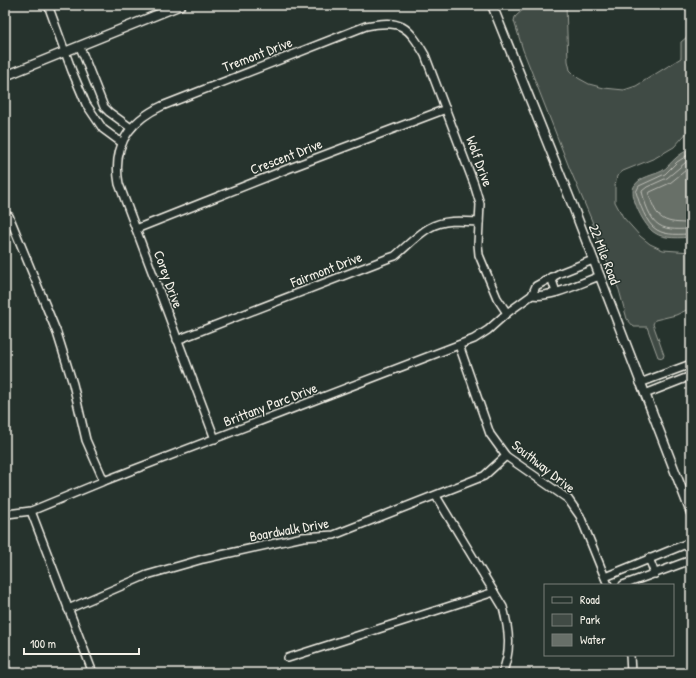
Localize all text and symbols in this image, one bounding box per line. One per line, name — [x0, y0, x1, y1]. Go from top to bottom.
street label: Tremont Drive — [219, 32, 295, 76]
street label: Crescent Drive — [247, 133, 325, 178]
street label: Wolf Drive — [462, 133, 498, 189]
street label: 22 Mile Road — [585, 221, 625, 287]
street label: Fairmont Drive — [287, 247, 365, 292]
street label: Corey Drive — [149, 248, 188, 311]
street label: Brittany Parc Drive — [220, 377, 320, 432]
street label: Southway Drive — [508, 435, 580, 498]
street label: Boardwalk Drive — [248, 513, 331, 545]
legend — [544, 584, 674, 656]
text: Road — [580, 591, 600, 608]
text: Park — [580, 611, 600, 628]
scale bar — [24, 630, 139, 656]
text: Water — [580, 631, 606, 648]
text: 100 m — [30, 635, 56, 652]

